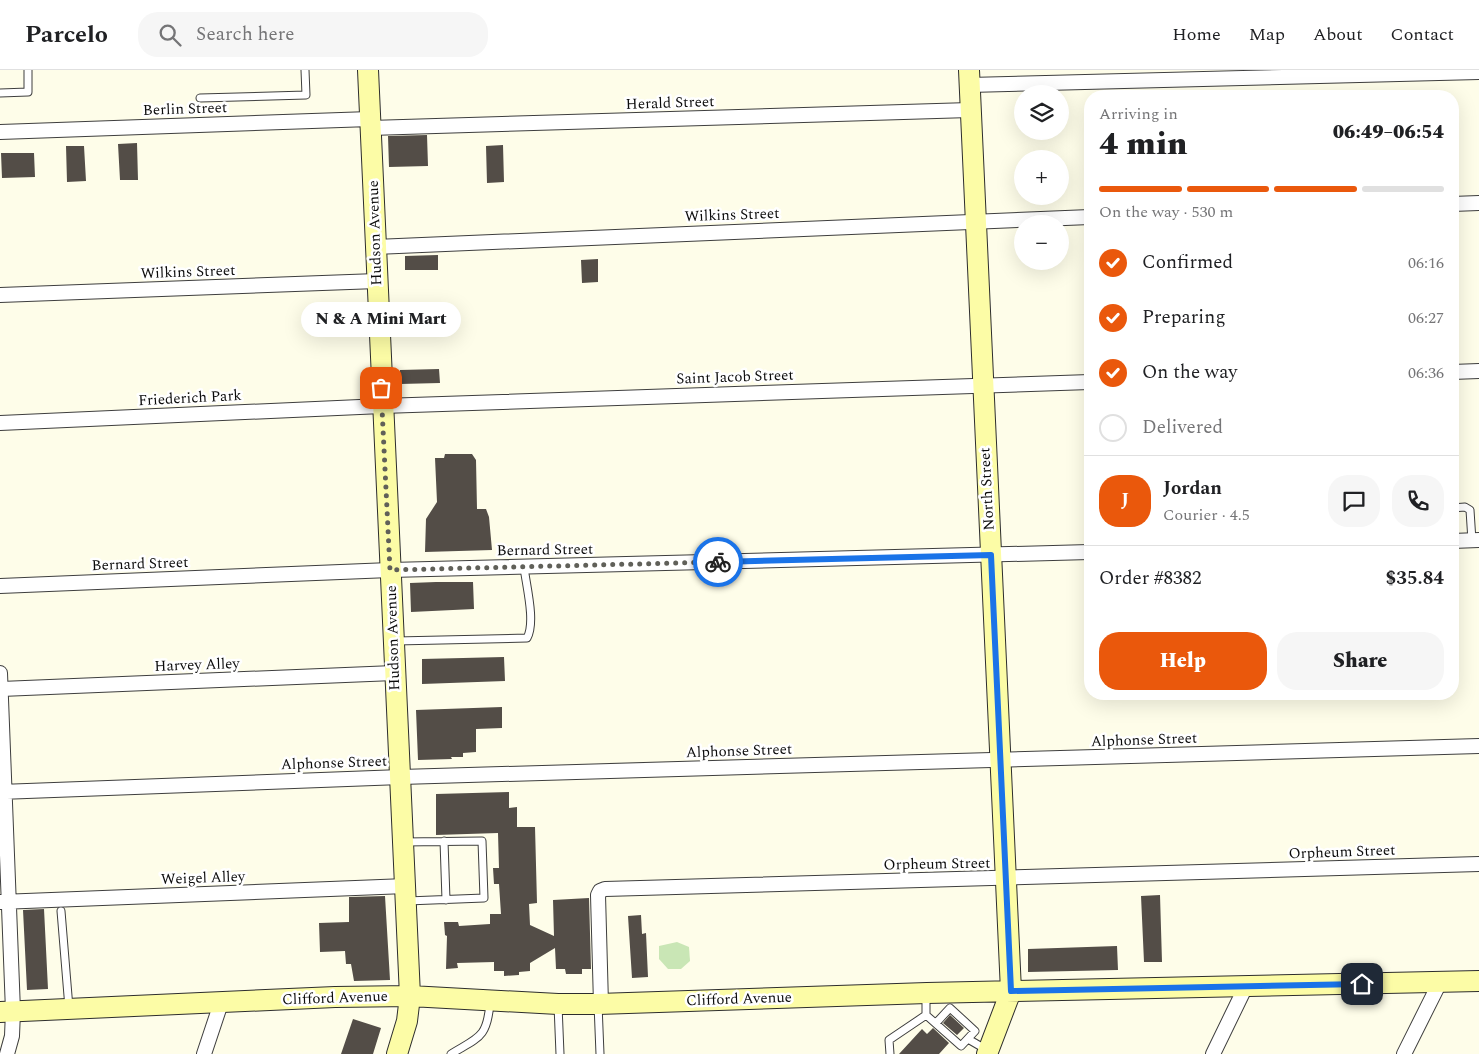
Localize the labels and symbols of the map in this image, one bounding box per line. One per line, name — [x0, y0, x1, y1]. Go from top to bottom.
street label: Herald Street — [625, 90, 715, 116]
street label: Berlin Street — [143, 96, 227, 122]
street label: Hudson Avenue — [362, 180, 388, 286]
street label: Wilkins Street — [684, 202, 780, 228]
street label: Wilkins Street — [140, 259, 236, 285]
callout: N & A Mini Mart — [301, 303, 461, 338]
street label: Saint Jacob Street — [676, 363, 794, 391]
pin — [360, 367, 402, 409]
street label: Friederich Park — [138, 384, 242, 412]
street label: North Street — [973, 447, 1001, 531]
courier — [693, 537, 743, 587]
street label: Bernard Street — [496, 538, 594, 562]
street label: Bernard Street — [91, 551, 189, 577]
street label: Hudson Avenue — [380, 585, 406, 691]
street label: Harvey Alley — [154, 652, 241, 678]
street label: Alphonse Street — [1090, 727, 1198, 753]
street label: Alphonse Street — [685, 738, 793, 764]
street label: Alphonse Street — [280, 750, 388, 776]
street label: Orpheum Street — [1288, 839, 1396, 865]
street label: Orpheum Street — [883, 852, 991, 876]
street label: Weigel Alley — [161, 865, 246, 891]
pin — [1341, 963, 1383, 1005]
street label: Clifford Avenue — [282, 985, 388, 1011]
street label: Clifford Avenue — [686, 986, 792, 1012]

